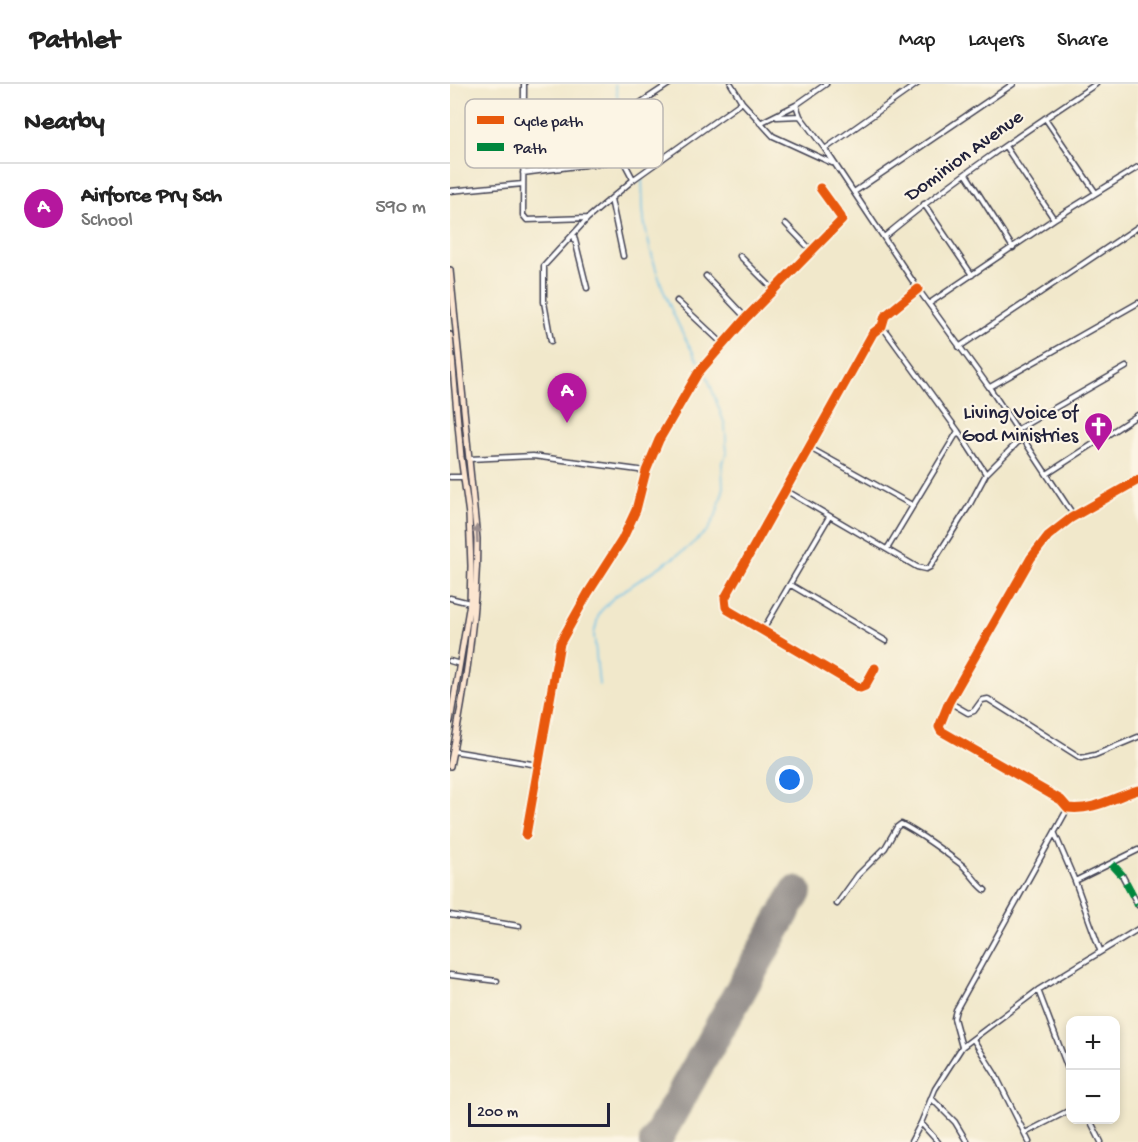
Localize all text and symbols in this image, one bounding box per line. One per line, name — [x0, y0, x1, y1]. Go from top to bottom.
text: Pathlet — [30, 25, 120, 58]
text: Map — [899, 29, 935, 54]
text: Layers — [968, 29, 1024, 54]
text: Share — [1057, 29, 1108, 54]
legend — [465, 99, 663, 168]
street label: Dominion Avenue — [900, 106, 1029, 209]
text: Nearby — [24, 108, 105, 139]
text: Cycle path — [514, 114, 584, 133]
text: Path — [513, 141, 547, 160]
text: Airforce Pry Sch — [81, 184, 222, 210]
text: A — [38, 197, 49, 220]
text: 590 m — [375, 197, 426, 220]
text: School — [81, 210, 133, 233]
pin: A — [548, 374, 586, 423]
place label: Living Voice of God Ministries — [962, 403, 1080, 449]
church icon: Living Voice of God Ministries — [1083, 410, 1115, 452]
one-way arrow — [472, 525, 481, 544]
your location — [775, 765, 804, 794]
map controls — [1066, 1016, 1120, 1124]
button: + — [1066, 1016, 1120, 1070]
button: − — [1066, 1070, 1120, 1124]
scale bar — [468, 1100, 610, 1128]
text: 200 m — [477, 1104, 518, 1123]

